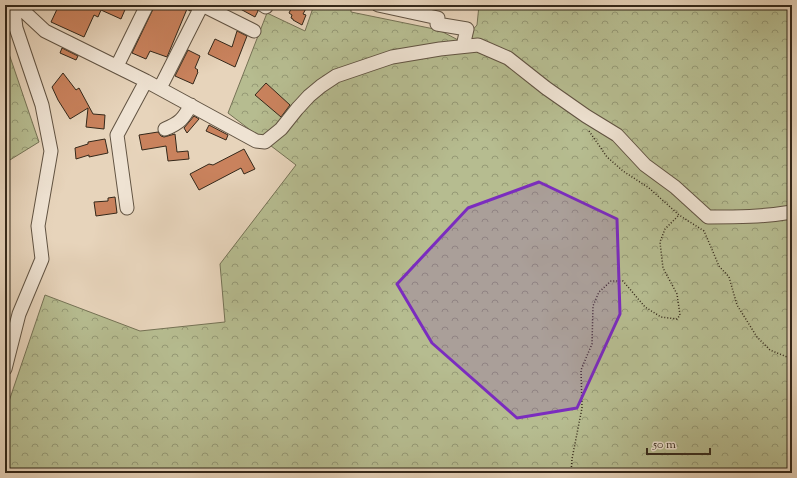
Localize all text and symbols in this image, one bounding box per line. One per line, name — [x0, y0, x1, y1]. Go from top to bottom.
scale bar — [647, 430, 710, 456]
text: 50 m — [652, 436, 676, 454]

